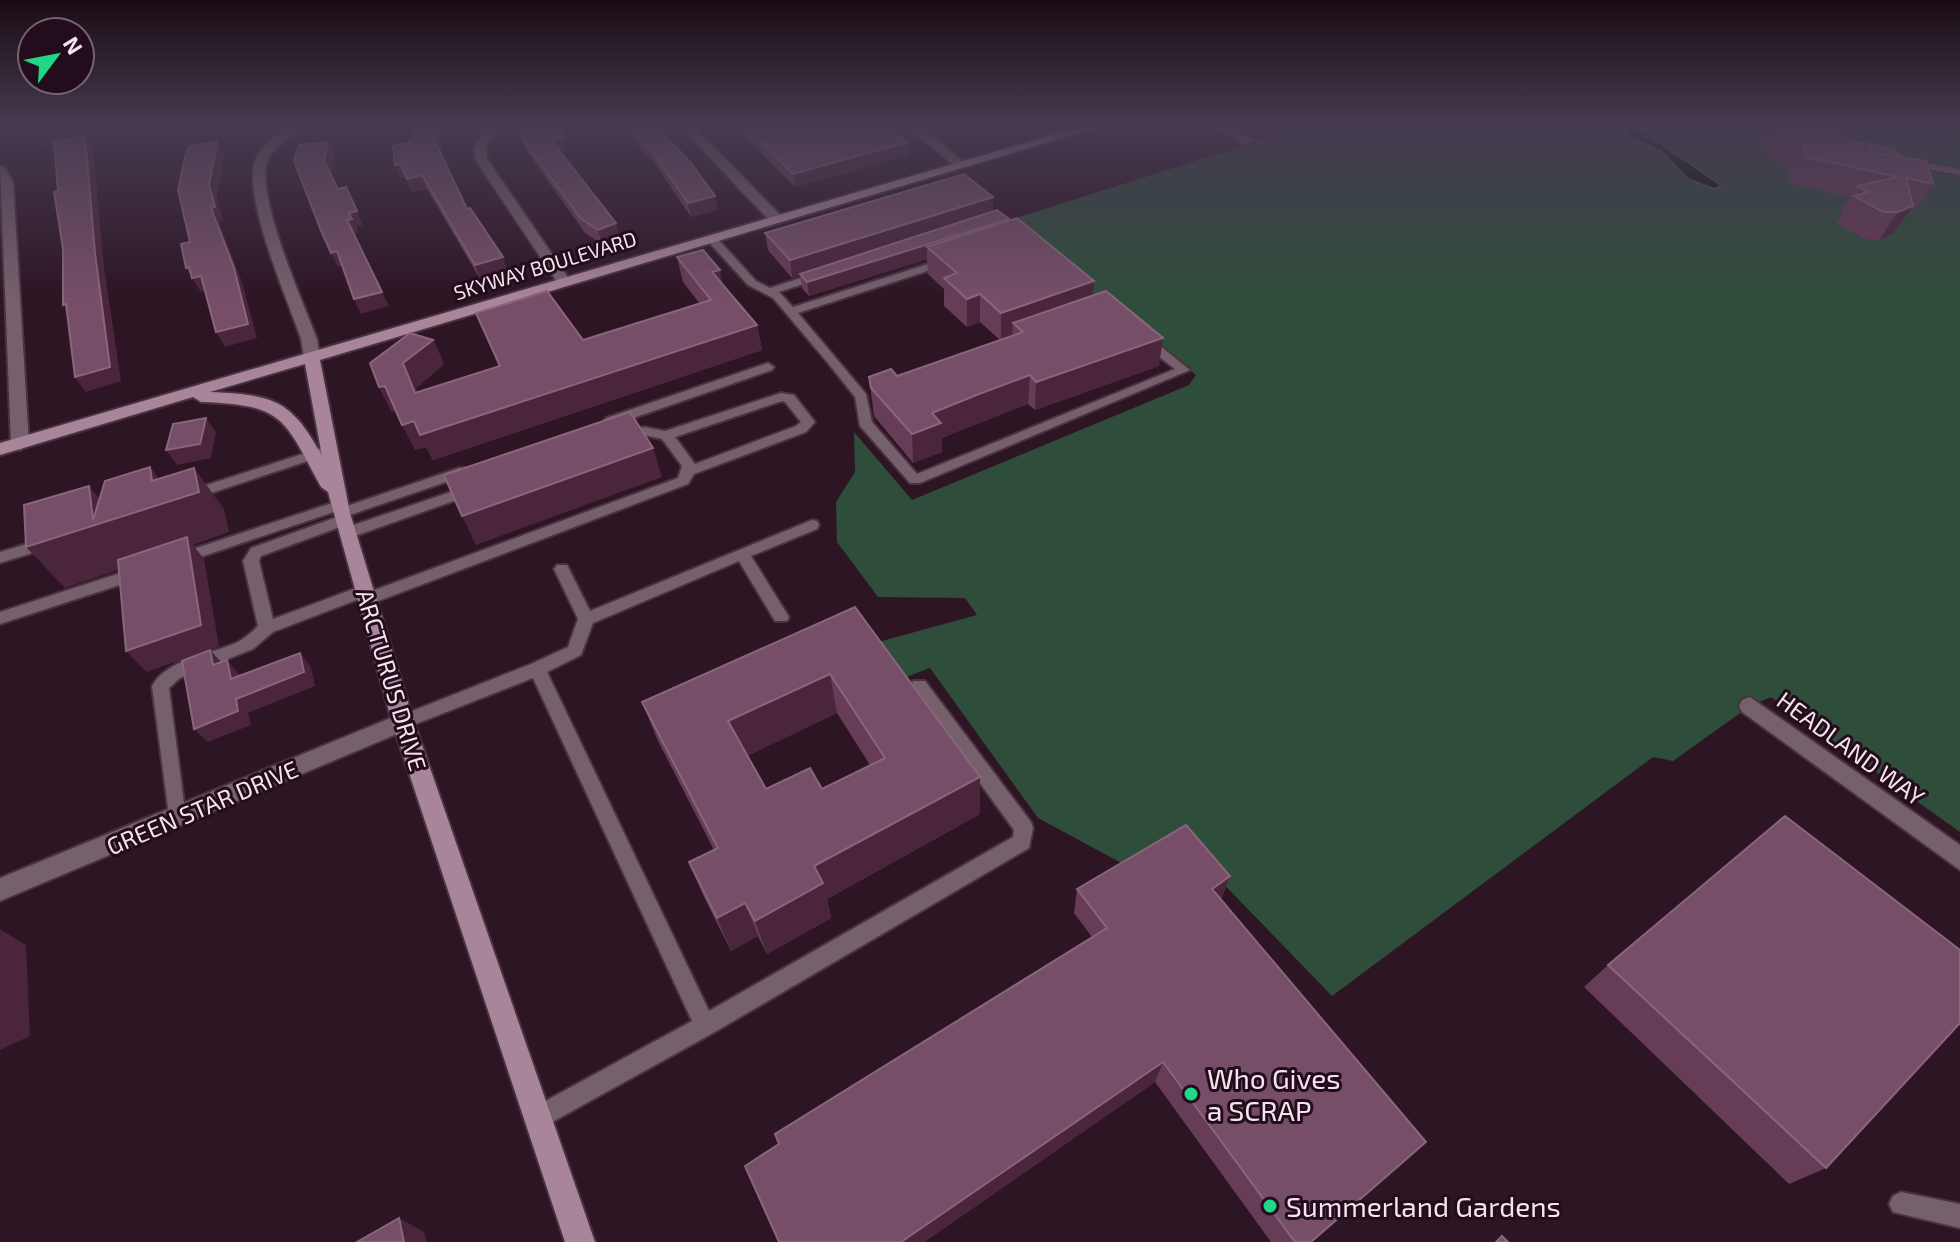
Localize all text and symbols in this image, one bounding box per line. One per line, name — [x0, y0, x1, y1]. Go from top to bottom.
north arrow — [16, 16, 96, 96]
text: N — [59, 31, 89, 58]
street label: SKYWAY BOULEVARD — [451, 226, 639, 304]
street label: ARCTURUS DRIVE — [351, 586, 433, 774]
street label: HEADLAND WAY — [1772, 685, 1931, 811]
street label: GREEN STAR DRIVE — [102, 754, 302, 860]
place label: Who Gives a SCRAP — [1207, 1061, 1340, 1127]
marker: Who Gives a SCRAP — [1182, 1085, 1200, 1103]
place label: Summerland Gardens — [1286, 1189, 1561, 1223]
marker: Summerland Gardens — [1261, 1197, 1279, 1215]

